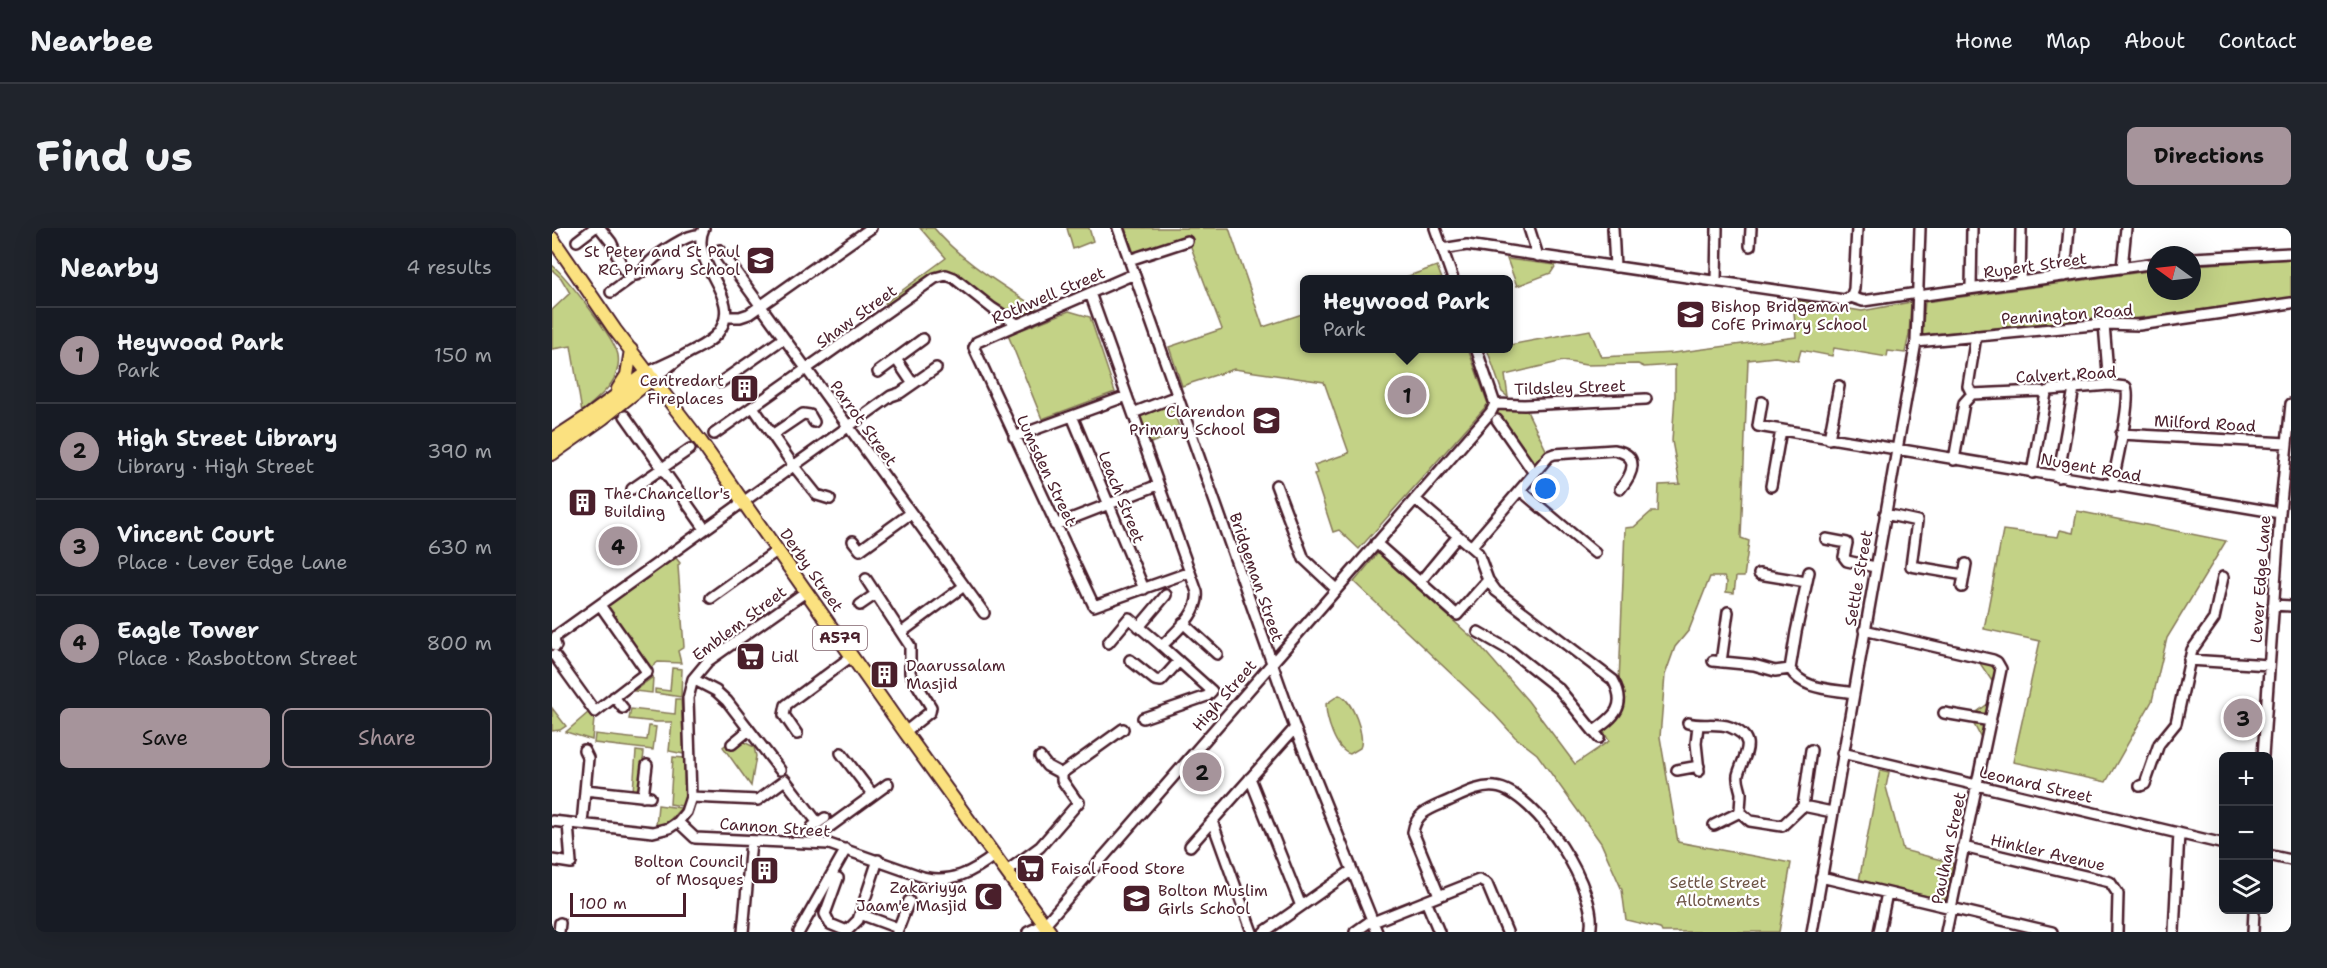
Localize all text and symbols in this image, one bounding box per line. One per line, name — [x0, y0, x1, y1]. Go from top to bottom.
text: Nearbee — [30, 22, 153, 60]
text: Home — [1955, 27, 2013, 55]
text: Map — [2046, 27, 2091, 55]
text: About — [2124, 27, 2185, 55]
text: Contact — [2218, 27, 2297, 55]
button: Directions — [2127, 127, 2291, 185]
text: Find us — [36, 128, 193, 184]
place label: St Peter and St Paul RC Primary School — [584, 241, 740, 280]
school or university icon: St Peter and St Paul RC Primary School — [745, 244, 777, 276]
north arrow — [2147, 246, 2201, 300]
street label: Rupert Street — [1982, 248, 2088, 283]
text: Nearby — [60, 250, 159, 285]
text: 4 results — [406, 254, 492, 280]
street label: Rothwell Street — [988, 262, 1108, 329]
popup — [1300, 275, 1513, 353]
street label: Shaw Street — [812, 280, 901, 353]
text: Heywood Park — [1323, 287, 1490, 316]
place label: Bishop Bridgeman CofE Primary School — [1711, 296, 1867, 335]
school or university icon: Bishop Bridgeman CofE Primary School — [1674, 299, 1706, 331]
street label: Pennington Road — [2000, 299, 2134, 330]
text: Park — [1323, 316, 1366, 342]
text: Heywood Park — [117, 328, 284, 357]
text: 1 — [75, 342, 84, 368]
text: 150 m — [434, 342, 492, 368]
text: Park — [117, 357, 160, 383]
street label: Calvert Road — [2015, 361, 2117, 388]
place label: Centredart Fireplaces — [640, 370, 724, 409]
pin: 1 — [1388, 372, 1426, 418]
building icon: Centredart Fireplaces — [729, 373, 761, 405]
street label: Tildsley Street — [1514, 375, 1626, 400]
street label: Parrot Street — [825, 376, 902, 470]
place label: Clarendon Primary School — [1129, 401, 1245, 440]
school or university icon: Clarendon Primary School — [1250, 404, 1282, 436]
street label: Milford Road — [2154, 410, 2256, 437]
street label: Lumsden Street — [1012, 411, 1081, 529]
text: High Street Library — [117, 424, 337, 453]
text: 2 — [73, 438, 87, 464]
text: 390 m — [427, 438, 492, 464]
street label: Leach Street — [1094, 448, 1150, 546]
street label: Nugent Road — [2039, 448, 2143, 487]
text: Library · High Street — [117, 453, 315, 479]
your location — [1531, 474, 1560, 503]
place label: The Chancellor's Building — [604, 483, 730, 522]
building icon: The Chancellor's Building — [567, 486, 599, 518]
street label: Bridgeman Street — [1225, 510, 1288, 645]
street label: Lever Edge Lane — [2246, 514, 2275, 644]
text: Vincent Court — [117, 520, 274, 549]
pin: 4 — [598, 524, 638, 568]
street label: Derby Street — [775, 524, 848, 616]
street label: Settle Street — [1840, 528, 1877, 628]
text: 3 — [73, 534, 87, 560]
text: 630 m — [428, 534, 492, 560]
text: Place · Lever Edge Lane — [117, 549, 348, 575]
street label: Emblem Street — [688, 581, 791, 666]
text: Eagle Tower — [117, 616, 259, 645]
road number: A579 — [813, 626, 867, 650]
text: 4 — [73, 630, 87, 656]
text: 800 m — [427, 630, 492, 656]
supermarket icon: Lidl — [734, 640, 766, 672]
text: Place · Rasbottom Street — [117, 645, 358, 671]
place label: Lidl — [771, 646, 799, 667]
place label: Daarussalam Masjid — [906, 655, 1006, 694]
street label: High Street — [1188, 655, 1261, 735]
building icon: Daarussalam Masjid — [869, 658, 901, 690]
pin: 3 — [2224, 696, 2262, 740]
button: Save — [60, 708, 270, 768]
button: Share — [282, 708, 492, 768]
pin: 2 — [1182, 750, 1222, 794]
map controls — [2219, 752, 2273, 914]
button: + — [2219, 752, 2273, 806]
street label: Leonard Street — [1977, 761, 2095, 808]
street label: Paulhan Street — [1926, 790, 1971, 906]
button: − — [2219, 806, 2273, 860]
street label: Cannon Street — [719, 813, 831, 842]
street label: Hinkler Avenue — [1988, 829, 2107, 876]
place label: Bolton Council of Mosques — [634, 851, 744, 890]
supermarket icon: Faisal Food Store — [1014, 852, 1046, 884]
building icon: Bolton Council of Mosques — [749, 854, 781, 886]
place label: Faisal Food Store — [1051, 858, 1185, 879]
button: layers — [2219, 860, 2273, 914]
park label: Settle Street Allotments — [1669, 872, 1767, 911]
place label: Zakariyya Jaam'e Masjid — [856, 877, 967, 916]
mosque icon: Zakariyya Jaam'e Masjid — [972, 880, 1004, 912]
place label: Bolton Muslim Girls School — [1158, 880, 1268, 919]
school or university icon: Bolton Muslim Girls School — [1121, 883, 1153, 915]
scale bar — [570, 890, 686, 918]
text: 100 m — [579, 893, 627, 914]

